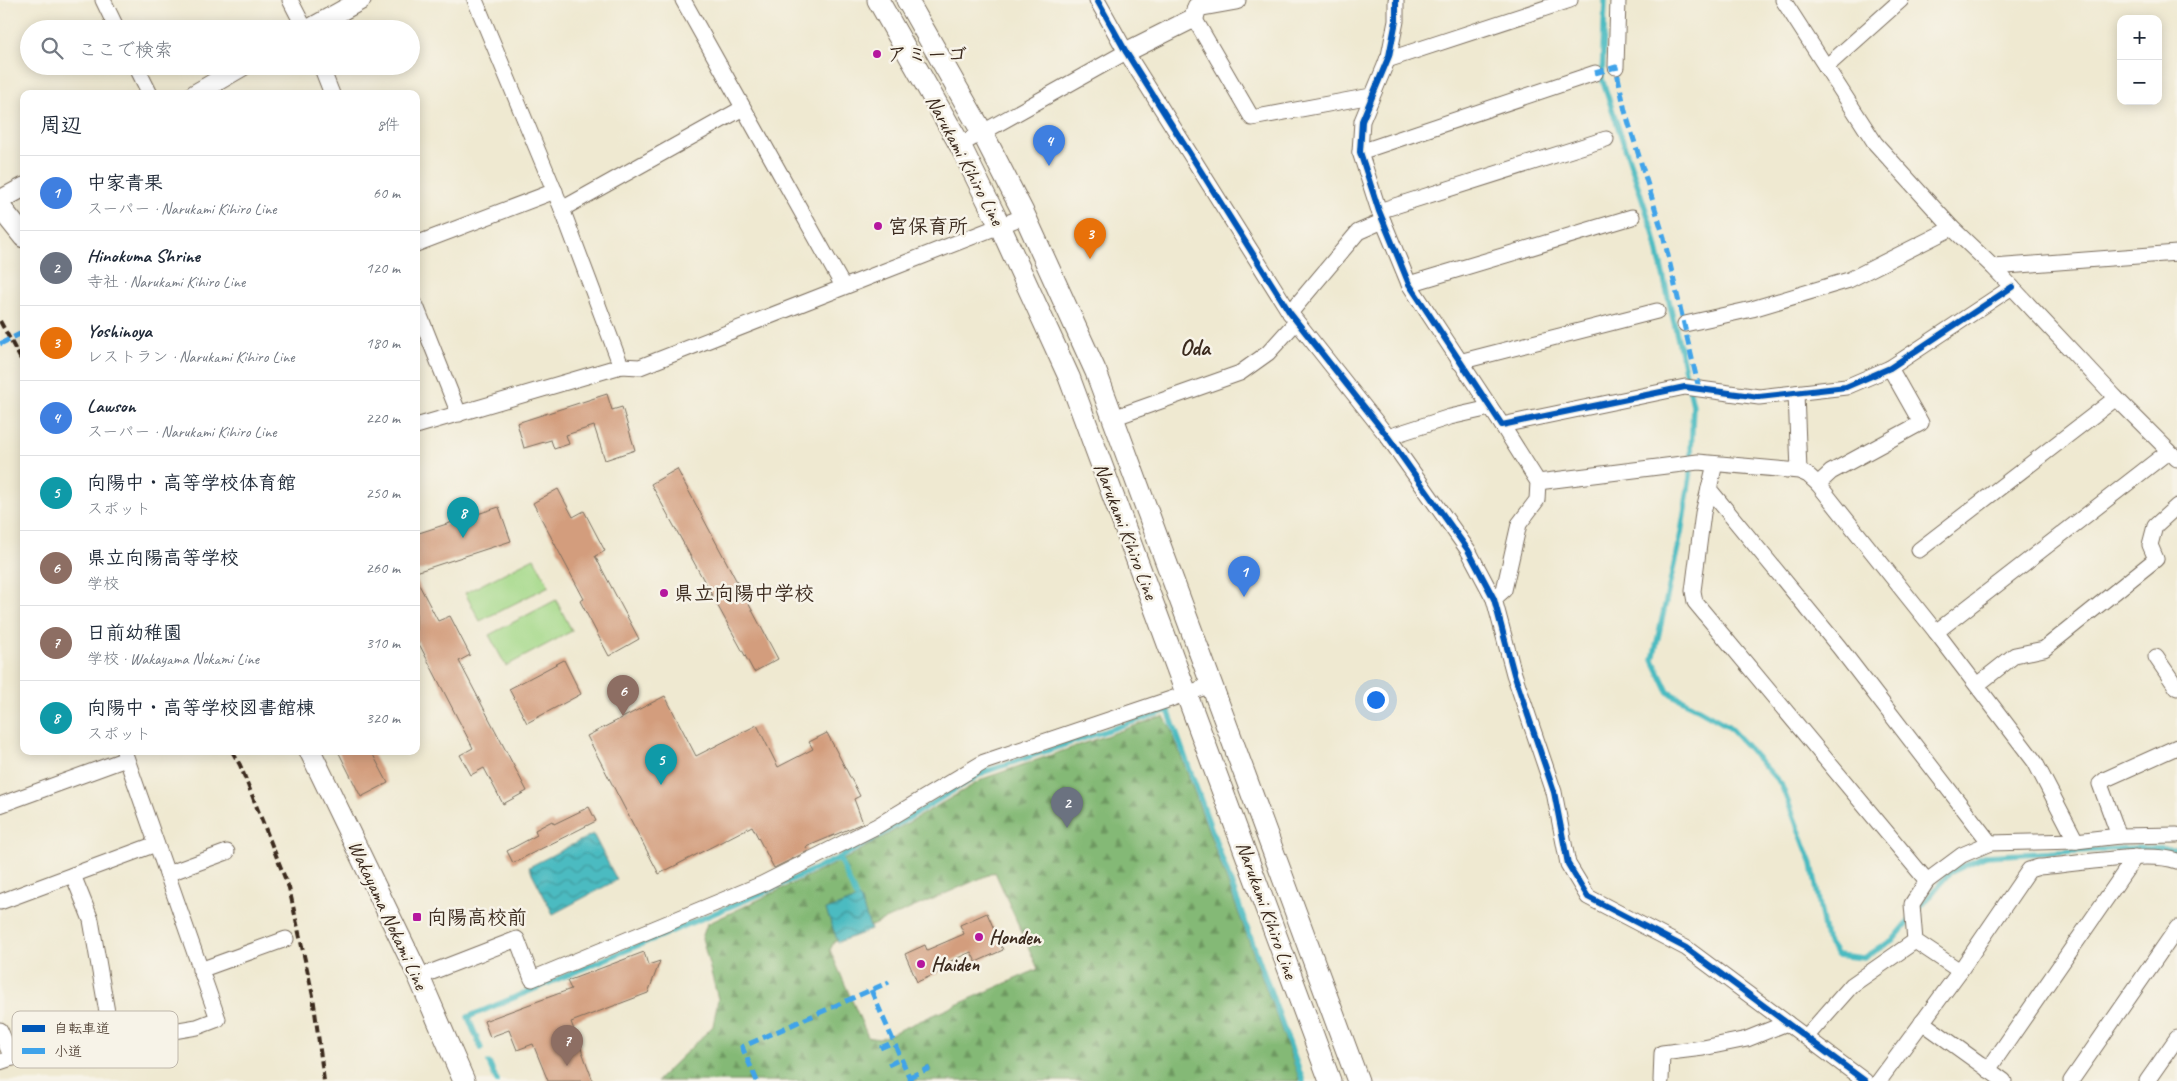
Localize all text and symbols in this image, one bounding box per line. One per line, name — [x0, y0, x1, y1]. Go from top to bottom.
map controls — [2117, 15, 2162, 105]
button: + — [2117, 15, 2162, 60]
search box — [20, 20, 420, 75]
icon: search — [38, 34, 66, 62]
text: ここで検索 — [78, 38, 173, 62]
place label: アミーゴ — [887, 42, 967, 67]
marker: アミーゴ — [871, 48, 883, 60]
button: − — [2117, 60, 2162, 105]
street label: Narukami Kihiro Line — [920, 90, 1011, 231]
text: 周辺 — [40, 112, 82, 138]
text: 8件 — [377, 115, 400, 135]
pin: 4 — [1033, 125, 1065, 166]
text: 中家青果 — [87, 171, 163, 195]
text: 1 — [52, 183, 60, 203]
text: 60 m — [373, 183, 400, 203]
text: スーパー · Narukami Kihiro Line — [87, 199, 276, 219]
place label: 宮保育所 — [888, 214, 968, 239]
pin: 3 — [1074, 218, 1106, 259]
marker: 宮保育所 — [872, 220, 884, 232]
text: Hinokuma Shrine — [87, 244, 200, 268]
text: 2 — [52, 258, 60, 278]
text: 120 m — [366, 258, 400, 278]
text: 寺社 · Narukami Kihiro Line — [87, 272, 245, 292]
text: Yoshinoya — [87, 319, 152, 343]
text: 3 — [52, 333, 60, 353]
text: 180 m — [366, 333, 400, 353]
district label: Oda — [1180, 334, 1212, 362]
text: レストラン · Narukami Kihiro Line — [87, 347, 294, 367]
text: Lawson — [87, 394, 135, 418]
text: 4 — [52, 408, 60, 428]
text: 220 m — [366, 408, 400, 428]
text: スーパー · Narukami Kihiro Line — [87, 422, 276, 442]
street label: Narukami Kihiro Line — [1088, 459, 1164, 604]
text: 向陽中・高等学校体育館 — [87, 471, 296, 495]
text: 5 — [53, 483, 59, 503]
text: 250 m — [366, 483, 400, 503]
pin: 8 — [447, 497, 479, 538]
text: スポット — [87, 499, 151, 519]
text: 県立向陽高等学校 — [87, 546, 239, 570]
pin: 1 — [1228, 556, 1260, 597]
text: 6 — [52, 558, 60, 578]
text: 260 m — [366, 558, 400, 578]
text: 学校 — [87, 574, 119, 594]
place label: 県立向陽中学校 — [674, 581, 814, 606]
marker: 県立向陽中学校 — [658, 587, 670, 599]
text: 日前幼稚園 — [87, 621, 182, 645]
text: 7 — [52, 633, 60, 653]
text: 310 m — [366, 633, 400, 653]
text: 学校 · Wakayama Nokami Line — [87, 649, 259, 669]
pin: 6 — [607, 675, 639, 716]
your location — [1363, 687, 1389, 713]
text: 向陽中・高等学校図書館棟 — [87, 696, 315, 720]
text: 8 — [52, 708, 60, 728]
text: 320 m — [366, 708, 400, 728]
text: スポット — [87, 724, 151, 744]
pin: 5 — [645, 744, 677, 785]
pin: 2 — [1051, 787, 1083, 828]
street label: Wakayama Nokami Line — [343, 837, 434, 995]
street label: Narukami Kihiro Line — [1231, 838, 1304, 983]
place label: 向陽高校前 — [427, 905, 527, 930]
marker: 向陽高校前 — [411, 911, 423, 923]
place label: Honden — [989, 925, 1043, 950]
marker: Honden — [973, 931, 985, 943]
place label: Haiden — [931, 952, 980, 977]
marker: Haiden — [915, 958, 927, 970]
legend — [12, 1011, 178, 1068]
text: 自転車道 — [54, 1020, 110, 1037]
pin: 7 — [551, 1025, 583, 1066]
text: 小道 — [54, 1043, 82, 1060]

